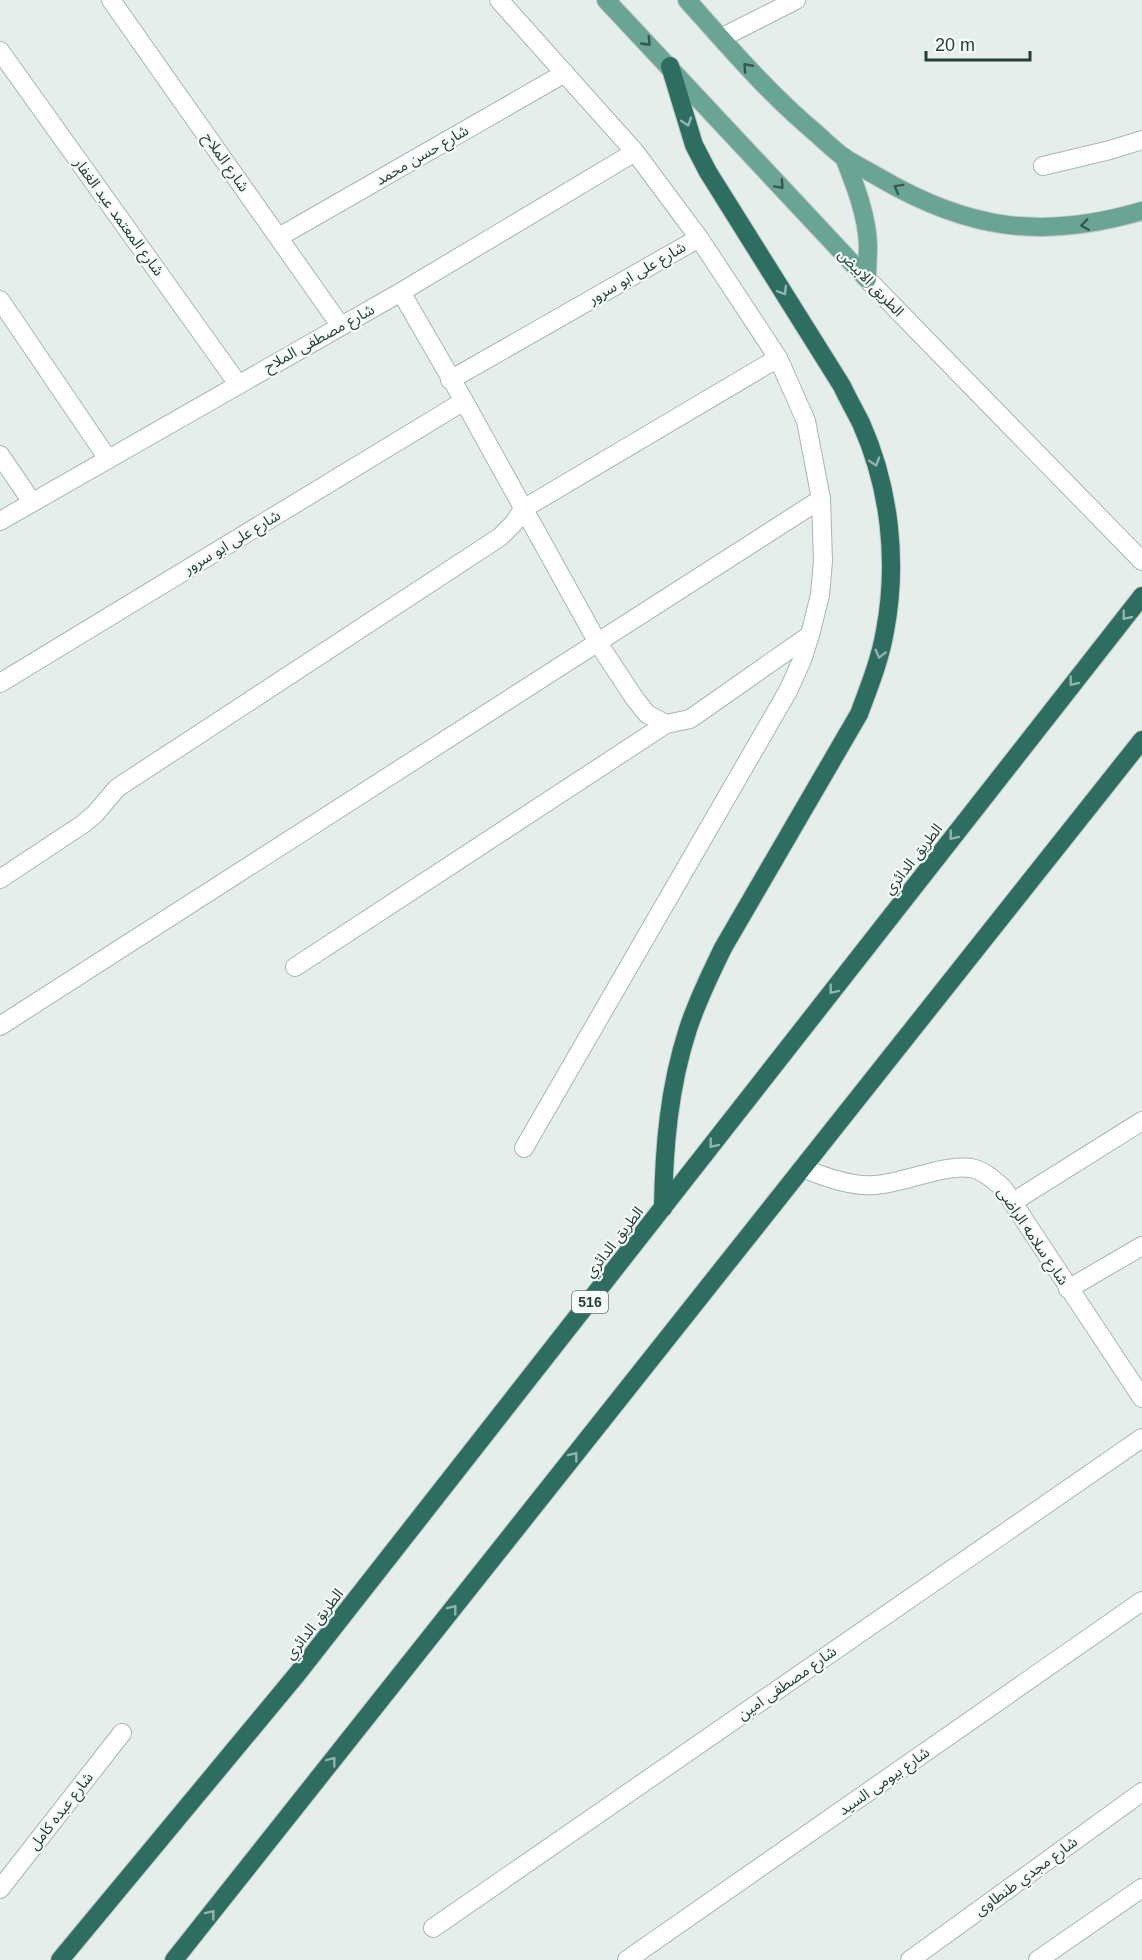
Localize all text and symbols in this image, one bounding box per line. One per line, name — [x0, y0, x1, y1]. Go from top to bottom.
scale bar — [926, 24, 1030, 62]
one-way arrow — [639, 35, 650, 46]
text: 20 m — [935, 35, 975, 55]
one-way arrow — [743, 63, 754, 73]
one-way arrow — [680, 116, 692, 127]
street label: شارع حسن محمد — [372, 121, 473, 191]
street label: شارع الملاح — [197, 129, 253, 197]
street label: شارع المعتمد عبد الغفار — [67, 154, 168, 281]
one-way arrow — [772, 177, 783, 188]
one-way arrow — [893, 184, 904, 195]
one-way arrow — [1081, 218, 1090, 230]
street label: شارع على ابو سرور — [584, 238, 691, 311]
street label: الطريق الابيض — [834, 246, 908, 321]
one-way arrow — [775, 285, 787, 295]
street label: شارع مصطفى الملاح — [261, 300, 379, 378]
one-way arrow — [868, 456, 880, 467]
street label: شارع على ابو سرور — [180, 506, 285, 581]
one-way arrow — [1122, 609, 1133, 620]
one-way arrow — [874, 649, 887, 659]
one-way arrow — [1070, 676, 1081, 687]
street label: الطريق الدائري — [880, 820, 948, 899]
one-way arrow — [950, 829, 961, 840]
one-way arrow — [830, 983, 841, 994]
one-way arrow — [710, 1137, 721, 1148]
street label: شارع سلامه الراضى — [991, 1183, 1073, 1290]
street label: الطريق الدائري — [581, 1203, 649, 1282]
road number: 516 — [572, 1291, 608, 1313]
one-way arrow — [567, 1452, 578, 1463]
street label: الطريق الدائري — [281, 1585, 349, 1664]
one-way arrow — [445, 1604, 456, 1615]
street label: شارع مصطفى امين — [734, 1642, 842, 1726]
street label: شارع بيومى السيد — [835, 1743, 935, 1822]
one-way arrow — [324, 1757, 335, 1768]
street label: شارع عبده كامل — [25, 1768, 99, 1855]
street label: شارع مجدي طنطاوى — [971, 1832, 1083, 1922]
one-way arrow — [203, 1910, 214, 1921]

